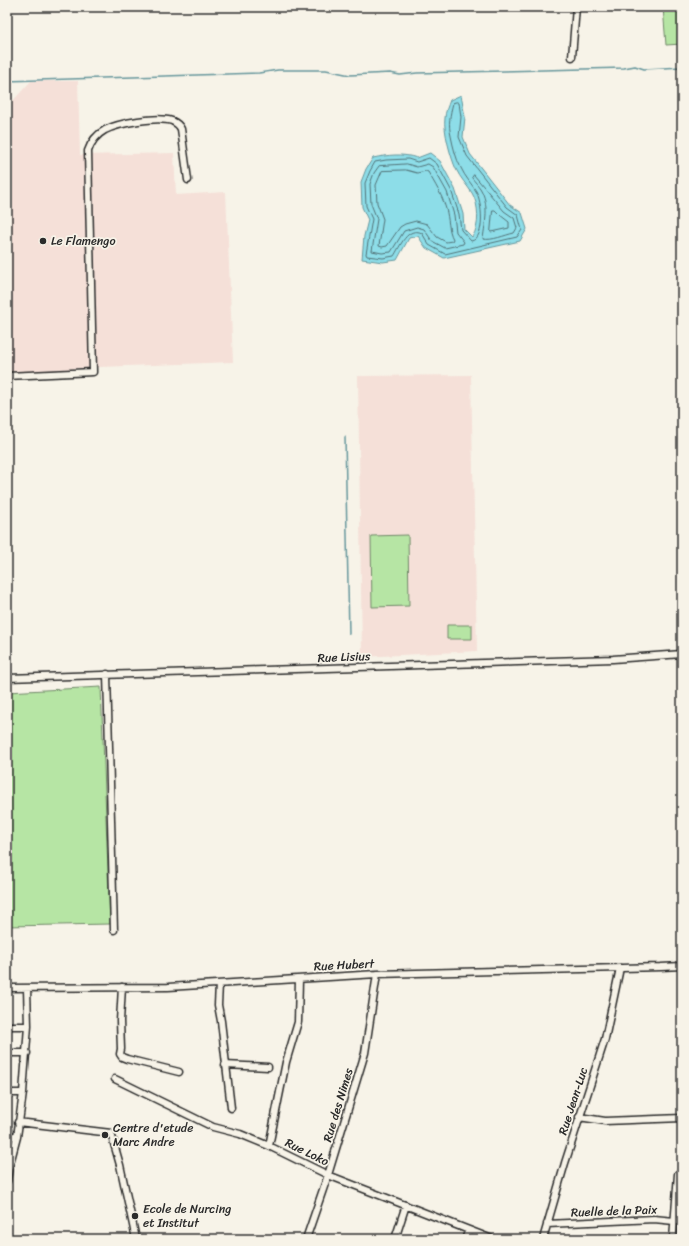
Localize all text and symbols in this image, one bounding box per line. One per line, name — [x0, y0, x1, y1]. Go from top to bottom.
place label: Le Flamengo — [51, 230, 116, 252]
marker: Le Flamengo — [38, 236, 48, 246]
street label: Rue Lisius — [317, 645, 371, 669]
street label: Rue Hubert — [313, 952, 376, 978]
street label: Rue Jean-Luc — [552, 1064, 594, 1138]
street label: Rue des Nimes — [316, 1065, 360, 1145]
place label: Centre d'etude Marc Andre — [113, 1117, 193, 1153]
marker: Centre d'etude Marc Andre — [100, 1130, 110, 1140]
street label: Rue Loko — [281, 1132, 333, 1172]
place label: Ecole de Nurcing et Institut — [143, 1198, 231, 1234]
street label: Ruelle de la Paix — [570, 1198, 659, 1224]
marker: Ecole de Nurcing et Institut — [130, 1211, 140, 1221]

